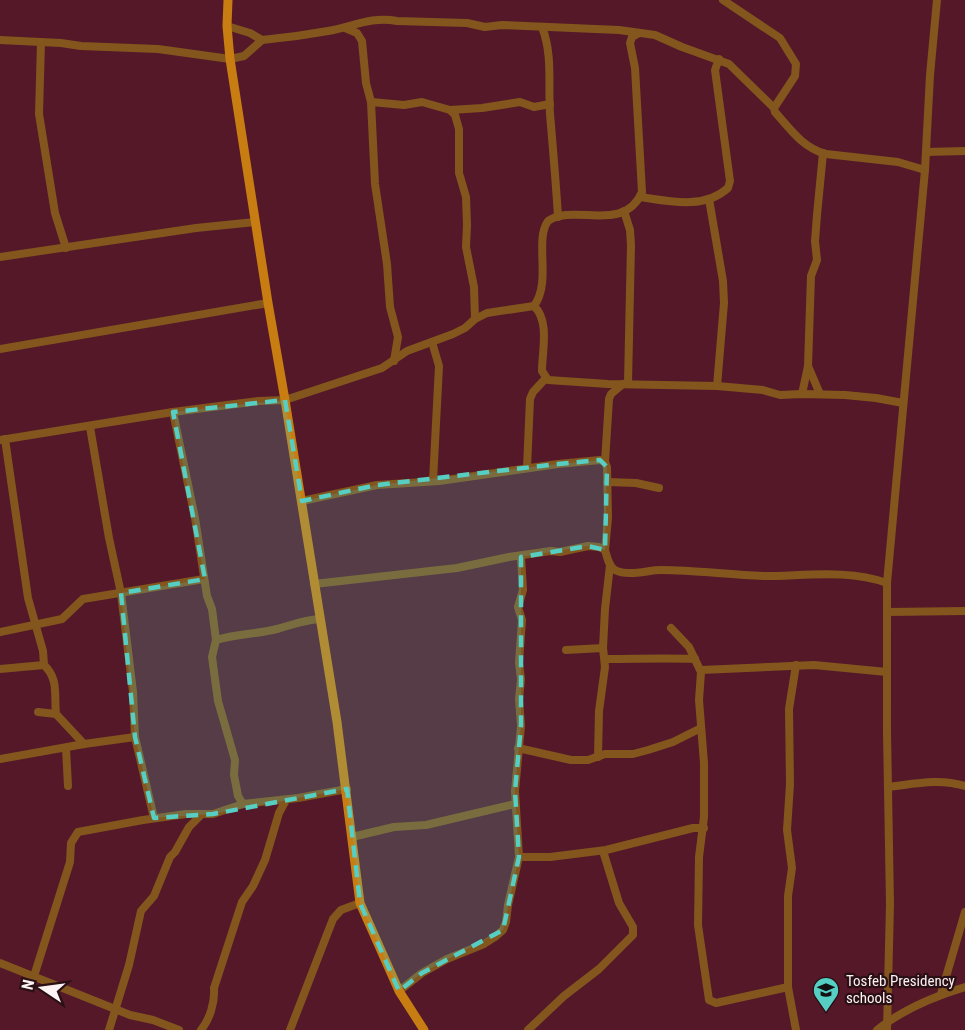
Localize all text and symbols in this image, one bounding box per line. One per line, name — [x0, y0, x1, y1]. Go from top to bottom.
north arrow — [12, 958, 72, 1018]
place label: Tosfeb Presidency schools — [846, 972, 955, 1007]
school or university icon: Tosfeb Presidency schools — [811, 975, 841, 1013]
text: N — [18, 978, 38, 992]

